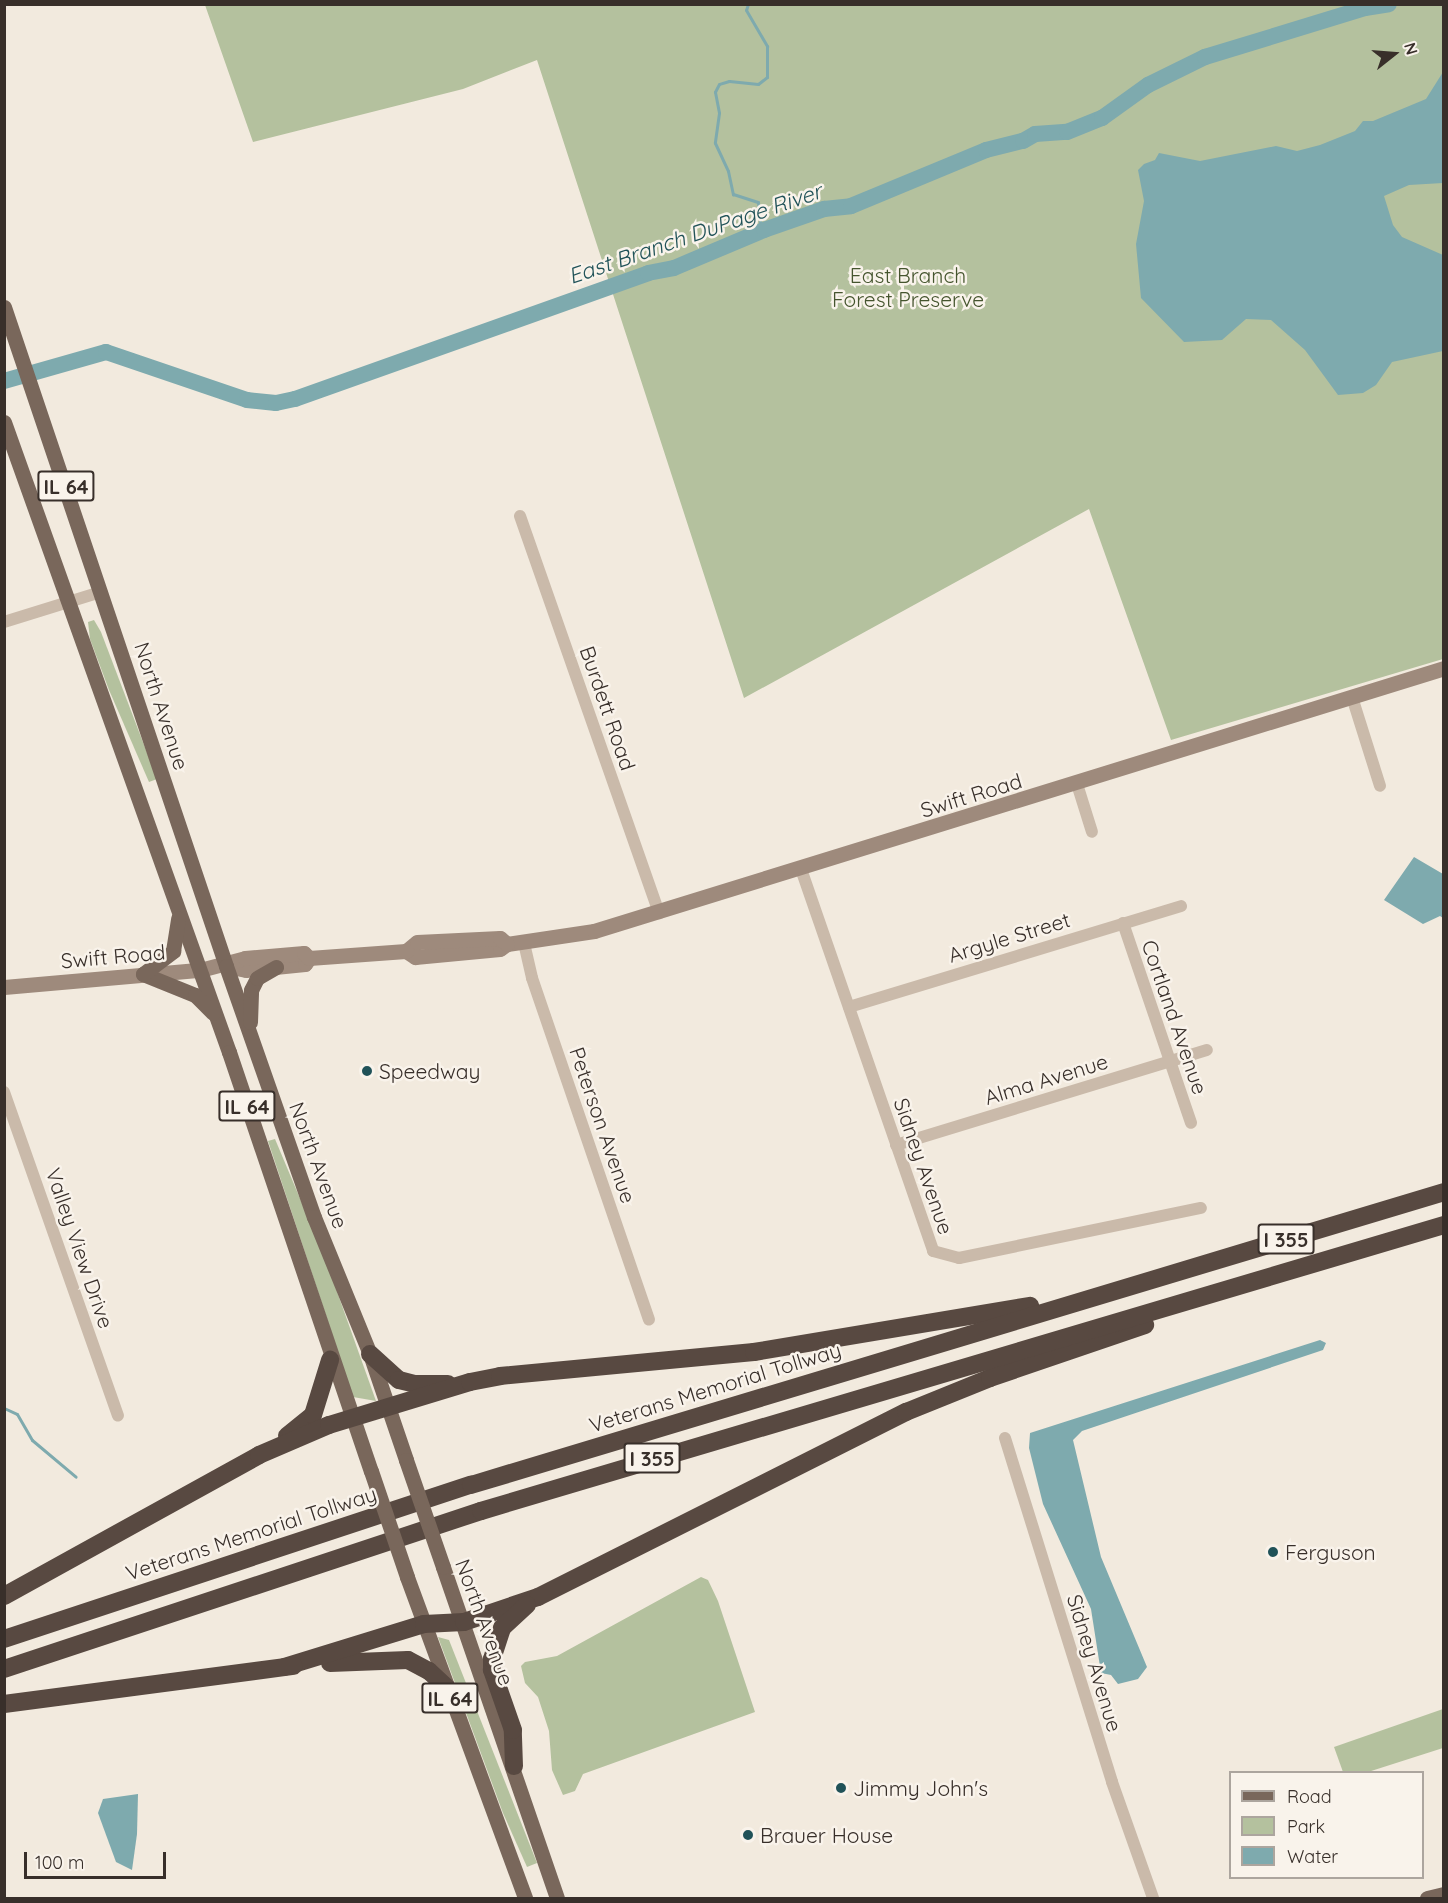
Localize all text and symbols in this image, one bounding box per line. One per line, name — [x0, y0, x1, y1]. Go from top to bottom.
north arrow — [1364, 24, 1424, 84]
text: N — [1400, 40, 1422, 57]
water label: East Branch DuPage River — [565, 178, 825, 290]
park label: East Branch Forest Preserve — [832, 262, 984, 312]
road number: IL 64 — [36, 469, 96, 503]
street label: North Avenue — [130, 639, 194, 773]
street label: Burdett Road — [575, 642, 641, 774]
street label: Swift Road — [917, 768, 1025, 822]
street label: Argyle Street — [945, 907, 1073, 967]
street label: Cortland Avenue — [1137, 937, 1213, 1097]
street label: Swift Road — [60, 939, 166, 973]
street label: Peterson Avenue — [564, 1044, 642, 1206]
street label: Alma Avenue — [981, 1048, 1111, 1110]
place label: Speedway — [379, 1058, 481, 1084]
marker: Speedway — [360, 1064, 374, 1078]
road number: IL 64 — [217, 1089, 277, 1123]
street label: Sidney Avenue — [889, 1095, 959, 1237]
street label: North Avenue — [284, 1098, 354, 1232]
street label: Valley View Drive — [41, 1165, 119, 1331]
road number: I 355 — [1258, 1222, 1314, 1256]
street label: Veterans Memorial Tollway — [586, 1337, 844, 1437]
road number: I 355 — [624, 1441, 680, 1475]
street label: Veterans Memorial Tollway — [122, 1481, 380, 1585]
place label: Ferguson — [1285, 1539, 1376, 1565]
marker: Ferguson — [1266, 1545, 1280, 1559]
street label: North Avenue — [450, 1555, 520, 1689]
street label: Sidney Avenue — [1062, 1591, 1128, 1735]
road number: IL 64 — [420, 1681, 480, 1715]
legend — [1229, 1771, 1424, 1879]
place label: Jimmy John's — [853, 1775, 988, 1801]
marker: Jimmy John's — [834, 1781, 848, 1795]
text: Road — [1287, 1785, 1332, 1808]
text: Park — [1287, 1815, 1325, 1838]
place label: Brauer House — [760, 1822, 893, 1848]
marker: Brauer House — [741, 1828, 755, 1842]
scale bar — [27, 1840, 170, 1878]
text: Water — [1287, 1845, 1338, 1868]
text: 100 m — [35, 1851, 84, 1874]

